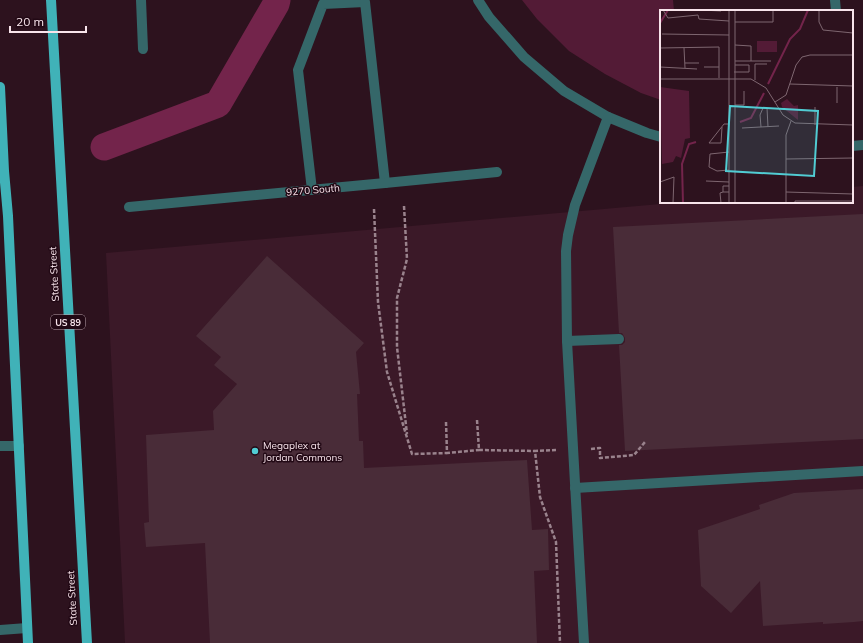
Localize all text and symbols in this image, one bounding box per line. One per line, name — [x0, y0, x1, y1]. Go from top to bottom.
scale bar — [10, 8, 86, 34]
inset map — [660, 10, 853, 203]
text: 20 m — [16, 14, 44, 29]
street label: 9270 South — [286, 181, 340, 199]
street label: State Street — [46, 246, 62, 302]
road number: US 89 — [51, 315, 85, 329]
place label: Megaplex at Jordan Commons — [263, 439, 342, 464]
marker: Megaplex at Jordan Commons — [250, 446, 260, 456]
street label: State Street — [64, 570, 80, 626]

